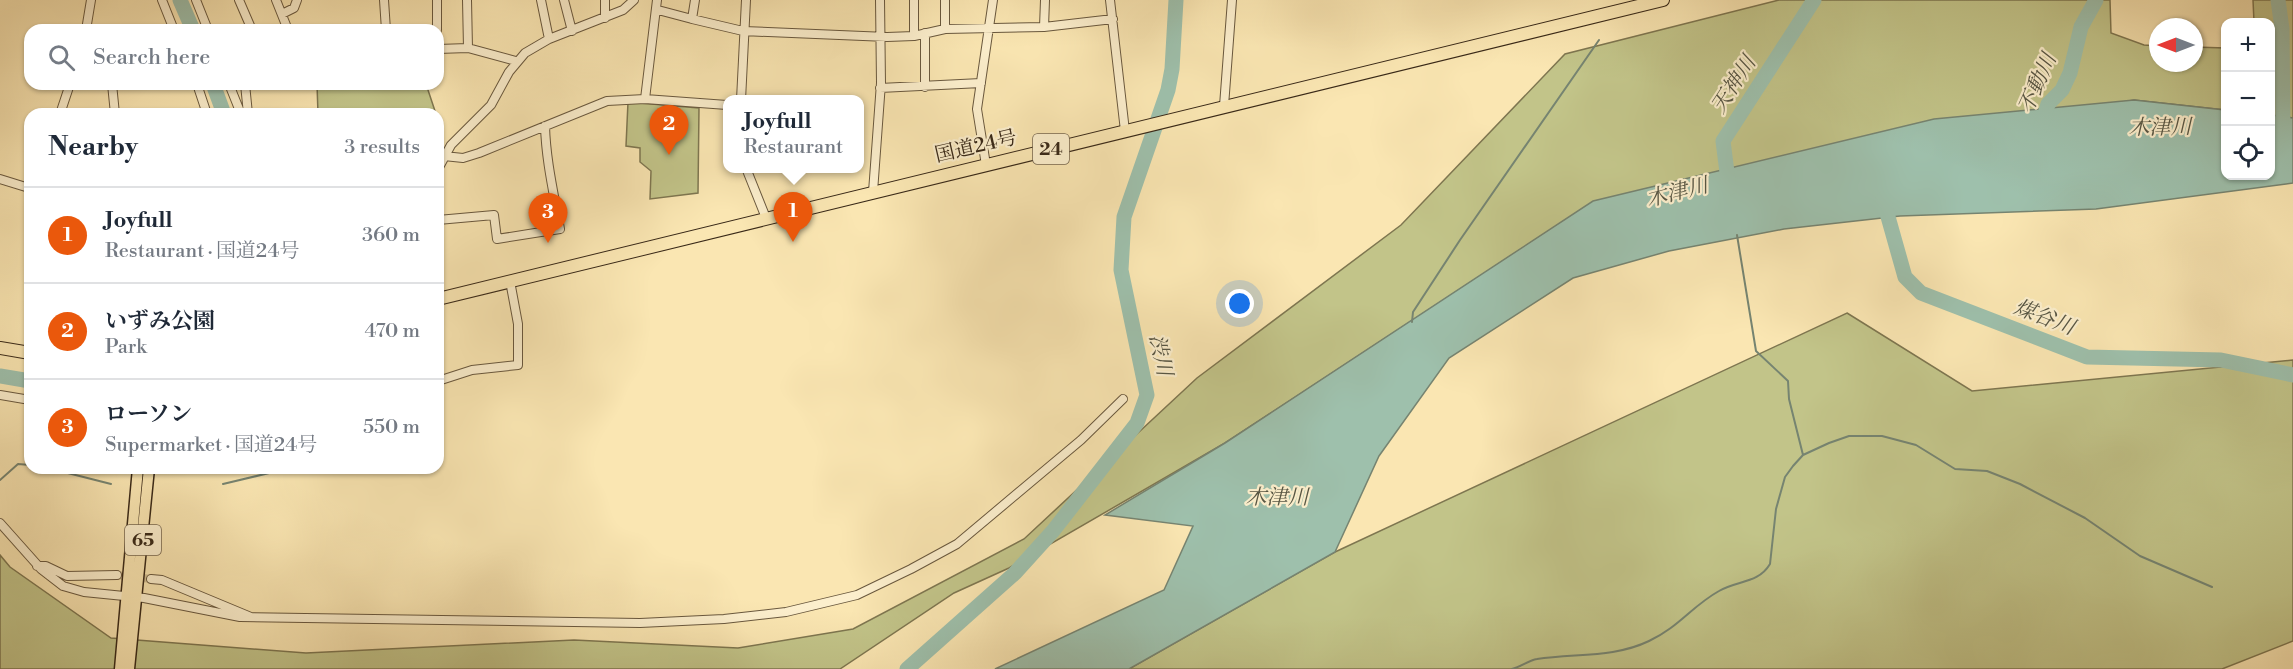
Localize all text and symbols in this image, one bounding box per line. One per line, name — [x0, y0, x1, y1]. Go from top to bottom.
north arrow — [2149, 18, 2203, 72]
map controls — [2221, 18, 2275, 180]
button: + — [2221, 18, 2275, 72]
search box — [24, 24, 444, 90]
icon: search — [45, 41, 78, 74]
text: Search here — [93, 44, 210, 71]
water label: 不動川 — [2013, 48, 2064, 118]
water label: 天神川 — [1706, 50, 1763, 118]
button: − — [2221, 72, 2275, 126]
popup — [723, 95, 864, 173]
pin: 2 — [650, 106, 688, 155]
text: Joyfull — [744, 108, 811, 135]
water label: 木津川 — [2128, 114, 2194, 142]
street label: 国道24号 — [933, 125, 1019, 169]
button: locate — [2221, 126, 2275, 180]
text: Nearby — [48, 131, 138, 163]
road number: 24 — [1033, 134, 1069, 164]
text: 3 results — [344, 135, 420, 160]
text: Restaurant — [744, 135, 843, 160]
water label: 木津川 — [1643, 172, 1713, 213]
pin: 1 — [774, 192, 812, 242]
pin: 3 — [528, 194, 568, 243]
text: Joyfull — [105, 207, 173, 234]
text: 1 — [63, 223, 72, 248]
text: 360 m — [362, 223, 420, 248]
text: Restaurant · 国道24号 — [105, 239, 299, 264]
your location — [1225, 289, 1254, 318]
water label: 煤谷川 — [2010, 295, 2080, 342]
text: いずみ公園 — [105, 308, 215, 335]
text: 2 — [61, 319, 74, 344]
text: 470 m — [364, 319, 420, 344]
water label: 渋川 — [1143, 332, 1177, 380]
text: Park — [105, 335, 147, 360]
text: ローソン — [105, 401, 192, 428]
text: 3 — [61, 415, 74, 440]
text: 550 m — [363, 415, 420, 440]
text: Supermarket · 国道24号 — [105, 433, 317, 458]
water label: 木津川 — [1246, 485, 1310, 511]
road number: 65 — [125, 525, 161, 555]

